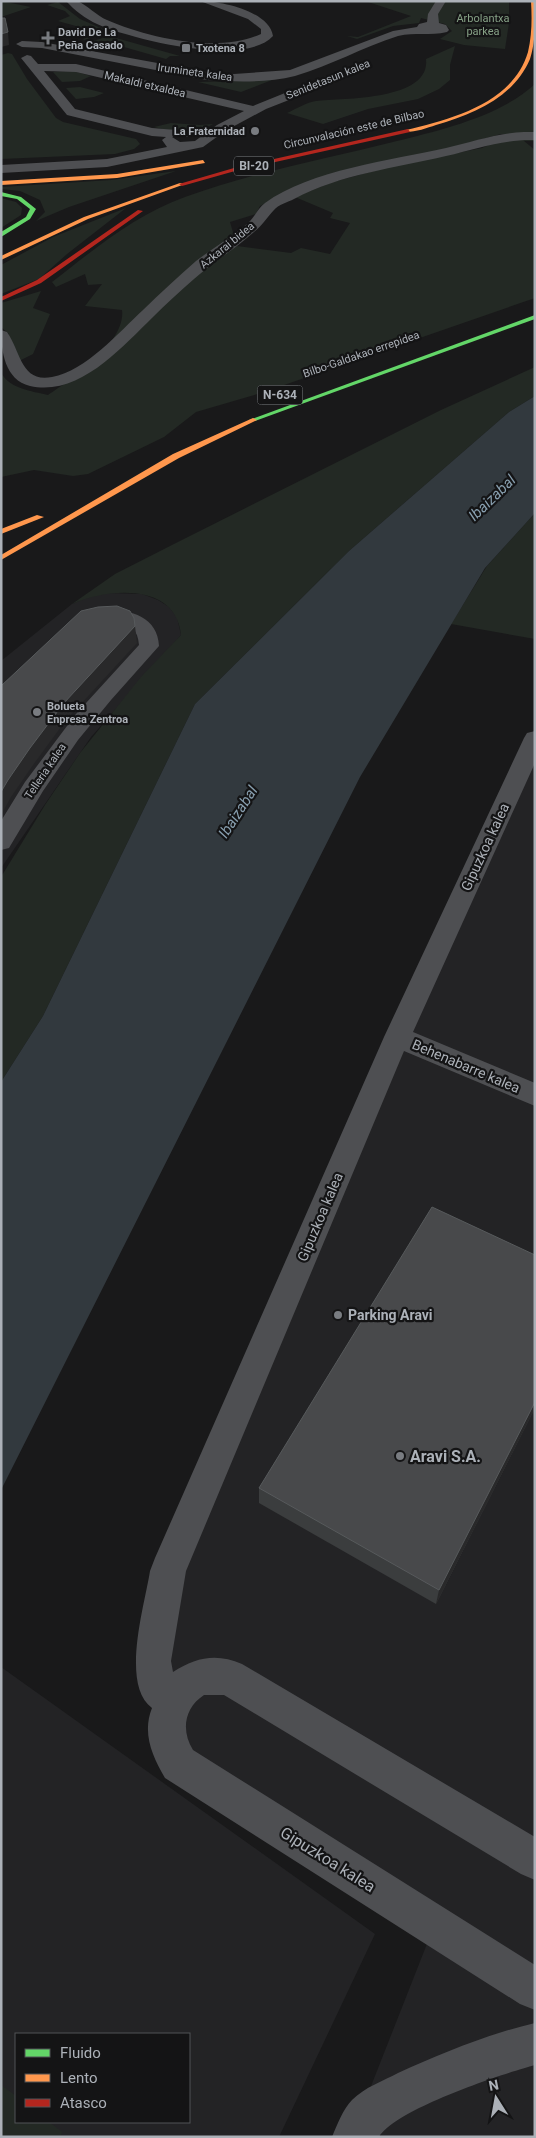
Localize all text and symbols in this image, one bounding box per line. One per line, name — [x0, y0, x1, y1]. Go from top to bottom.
park label: Arbolantxa parkea — [456, 12, 510, 38]
place label: David De La Peña Casado — [58, 26, 123, 52]
marker: David De La Peña Casado — [42, 32, 54, 44]
marker: Txotena 8 — [180, 42, 192, 54]
place label: Txotena 8 — [196, 42, 245, 55]
street label: Senidetasun kalea — [284, 57, 372, 102]
street label: Irumineta kalea — [157, 61, 233, 84]
street label: Makaldi etxaldea — [103, 69, 187, 100]
street label: Circunvalación este de Bilbao — [283, 107, 426, 152]
place label: La Fraternidad — [174, 125, 245, 138]
marker: La Fraternidad — [249, 125, 261, 137]
road number: BI-20 — [234, 157, 274, 176]
street label: Azkarai bidea — [198, 220, 257, 271]
street label: Bilbo-Galdakao errepidea — [301, 328, 421, 381]
road number: N-634 — [258, 386, 302, 404]
water label: Ibaizabal — [465, 471, 520, 525]
place label: Bolueta Enpresa Zentroa — [47, 700, 128, 726]
marker: Bolueta Enpresa Zentroa — [31, 706, 43, 718]
street label: Telleria kalea — [22, 741, 69, 802]
water label: Ibaizabal — [215, 782, 262, 841]
street label: Gipuzkoa kalea — [458, 801, 512, 893]
street label: Behenabarre kalea — [410, 1036, 522, 1096]
street label: Gipuzkoa kalea — [294, 1170, 346, 1264]
place label: Parking Aravi — [348, 1307, 433, 1323]
marker: Parking Aravi — [332, 1309, 344, 1321]
place label: Aravi S.A. — [410, 1447, 481, 1466]
marker: Aravi S.A. — [394, 1450, 406, 1462]
street label: Gipuzkoa kalea — [277, 1823, 379, 1896]
legend — [15, 2033, 190, 2123]
text: Fluido — [60, 2044, 101, 2062]
text: Lento — [60, 2069, 98, 2087]
north arrow — [471, 2073, 521, 2123]
text: N — [487, 2076, 500, 2094]
text: Atasco — [60, 2094, 107, 2112]

